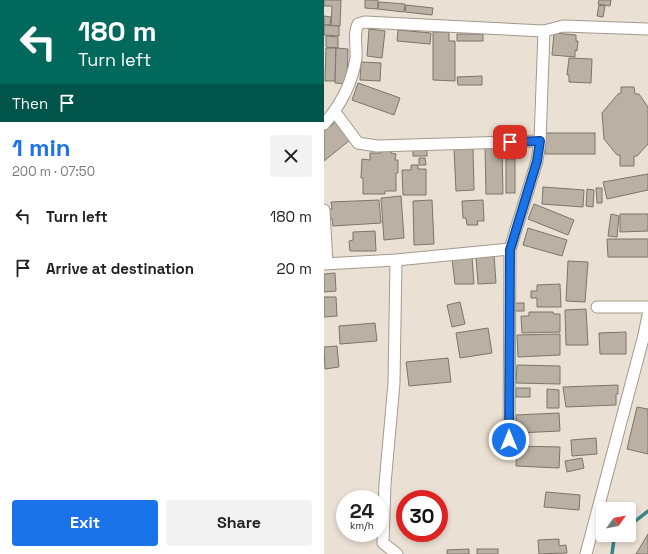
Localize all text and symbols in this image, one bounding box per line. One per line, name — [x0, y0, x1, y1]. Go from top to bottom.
text: 180 m — [78, 13, 157, 49]
icon: left — [12, 16, 64, 68]
text: Turn left — [78, 48, 151, 71]
icon: arrive — [56, 92, 78, 114]
text: Then — [12, 94, 48, 113]
pin — [493, 125, 527, 159]
icon: arrive — [499, 131, 521, 153]
text: 1 min — [12, 132, 71, 163]
button: close — [270, 135, 312, 177]
text: 200 m · 07:50 — [12, 163, 95, 180]
icon: left — [12, 205, 34, 227]
text: Turn left — [46, 207, 108, 226]
text: 180 m — [270, 207, 312, 226]
icon: arrive — [12, 257, 34, 279]
text: Arrive at destination — [46, 259, 194, 278]
text: 20 m — [277, 259, 312, 278]
position arrow — [488, 419, 530, 461]
speed limit sign: 30 — [396, 490, 448, 542]
text: 24 — [350, 498, 374, 524]
button: Exit — [12, 500, 158, 546]
button: Share — [166, 500, 312, 546]
north arrow — [596, 502, 636, 542]
map controls — [596, 502, 636, 542]
text: km/h — [350, 519, 374, 532]

